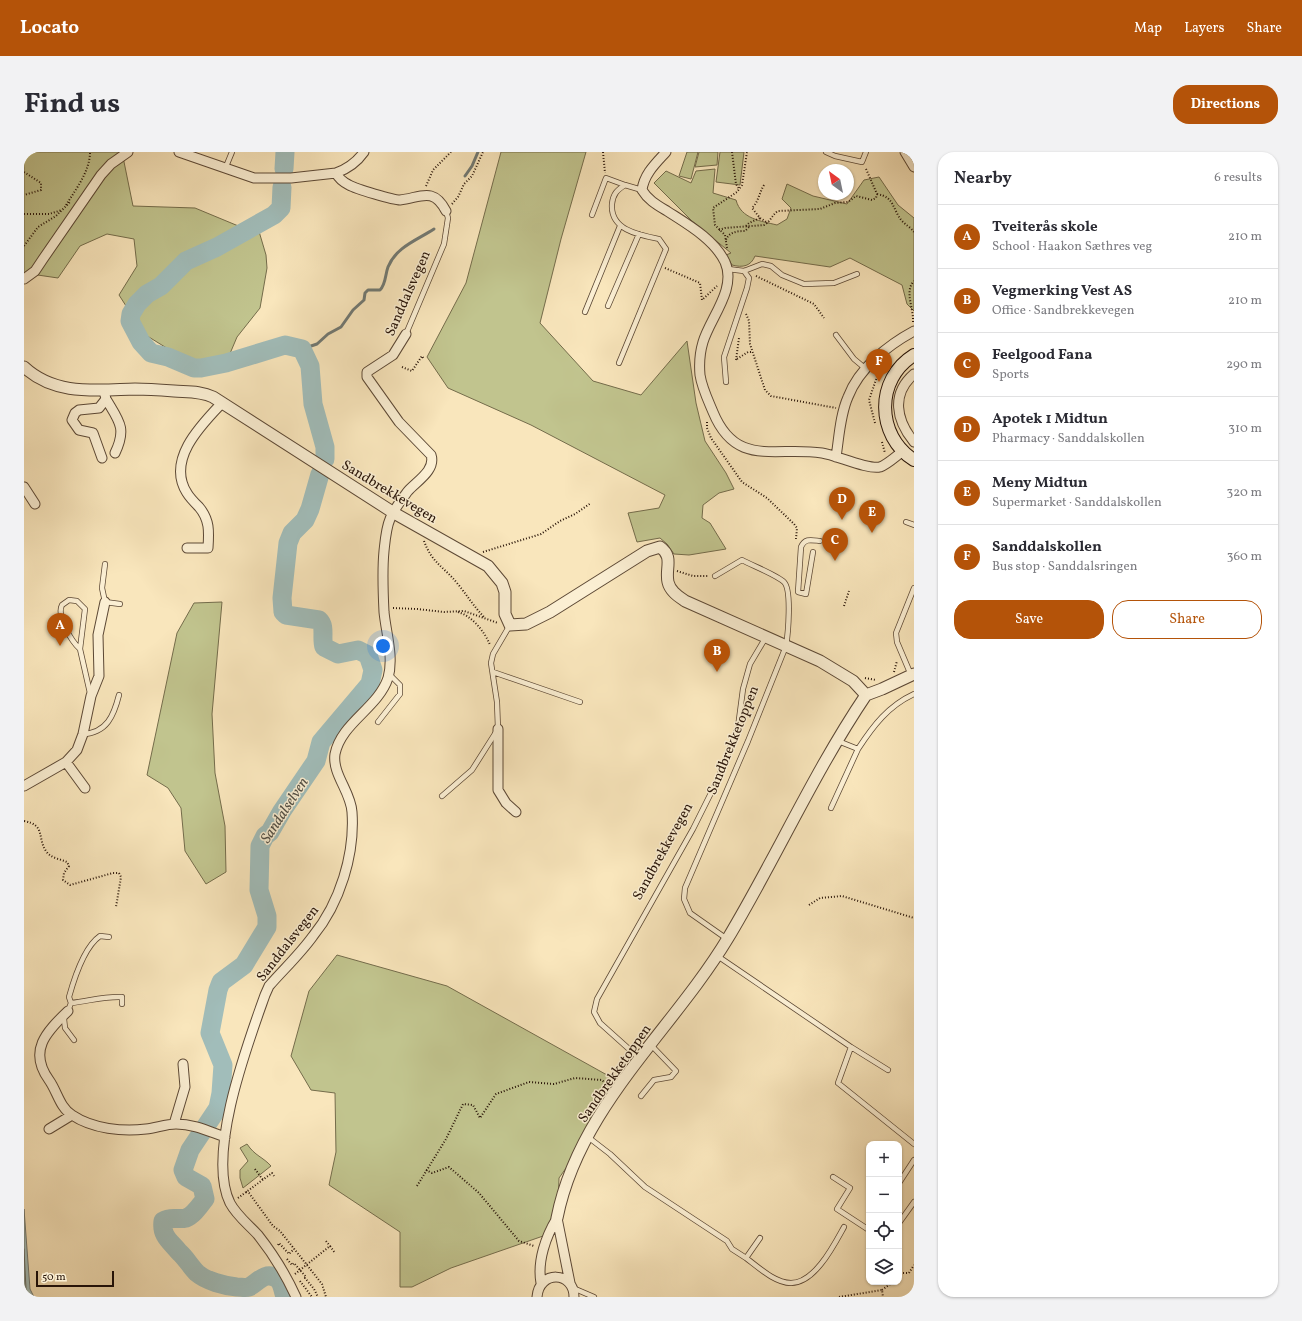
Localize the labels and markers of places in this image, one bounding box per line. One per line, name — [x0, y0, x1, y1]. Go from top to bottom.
pin: F — [866, 349, 892, 382]
pin: D — [829, 487, 855, 520]
pin: E — [859, 500, 885, 533]
pin: C — [822, 528, 848, 561]
pin: A — [47, 613, 73, 646]
pin: B — [704, 639, 730, 672]

